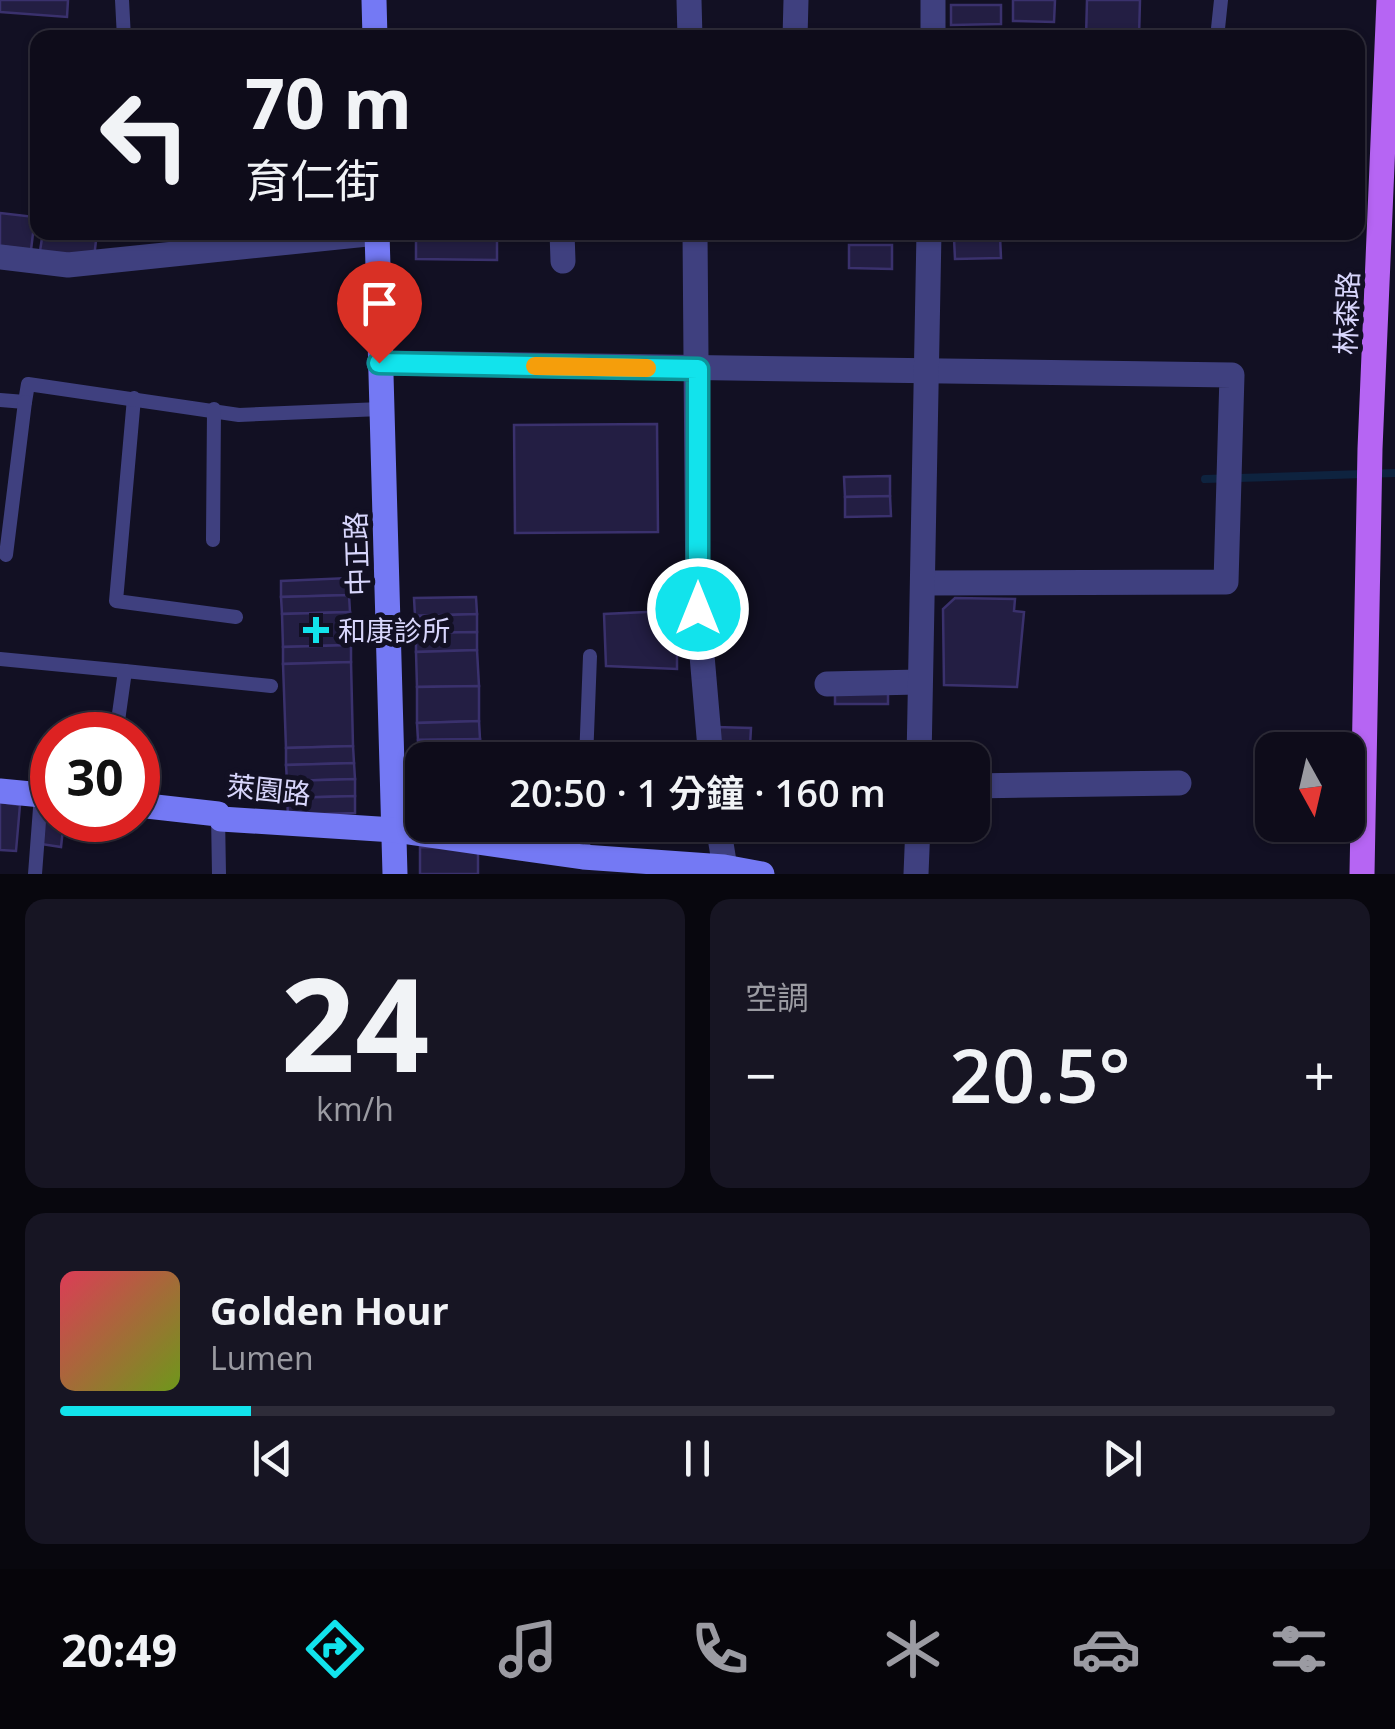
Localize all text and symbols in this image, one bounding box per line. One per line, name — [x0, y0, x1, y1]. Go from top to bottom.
text: 70 m — [245, 54, 412, 150]
icon: left — [80, 70, 210, 200]
text: 育仁街 — [245, 149, 380, 210]
pin — [337, 261, 422, 364]
street label: 林森路 — [1326, 270, 1366, 356]
icon: arrive — [352, 276, 407, 331]
street label: 中正路 — [336, 511, 376, 597]
position arrow — [646, 557, 750, 661]
place label: 和康診所 — [338, 611, 450, 649]
marker: 和康診所 — [303, 617, 329, 643]
speed limit sign: 30 — [30, 712, 160, 842]
north arrow — [1255, 732, 1365, 842]
map controls — [1255, 732, 1365, 842]
street label: 萊園路 — [225, 766, 313, 812]
text: 20:50 · 1 分鐘 · 160 m — [509, 766, 886, 818]
text: 24 — [281, 933, 429, 1110]
text: 空調 — [745, 975, 809, 1018]
text: 20.5° — [949, 1023, 1131, 1125]
text: − — [745, 1037, 776, 1112]
text: + — [1304, 1037, 1335, 1112]
text: km/h — [316, 1087, 394, 1130]
text: Golden Hour — [210, 1284, 449, 1336]
text: Lumen — [210, 1336, 314, 1379]
icon: previous — [245, 1431, 300, 1486]
icon: pause — [670, 1431, 725, 1486]
icon: next — [1095, 1431, 1150, 1486]
icon: directions — [300, 1614, 370, 1684]
icon: music — [493, 1614, 563, 1684]
icon: phone — [685, 1614, 755, 1684]
icon: climate — [878, 1614, 948, 1684]
icon: car — [1071, 1614, 1141, 1684]
icon: filters — [1264, 1614, 1334, 1684]
text: 20:49 — [61, 1619, 177, 1680]

